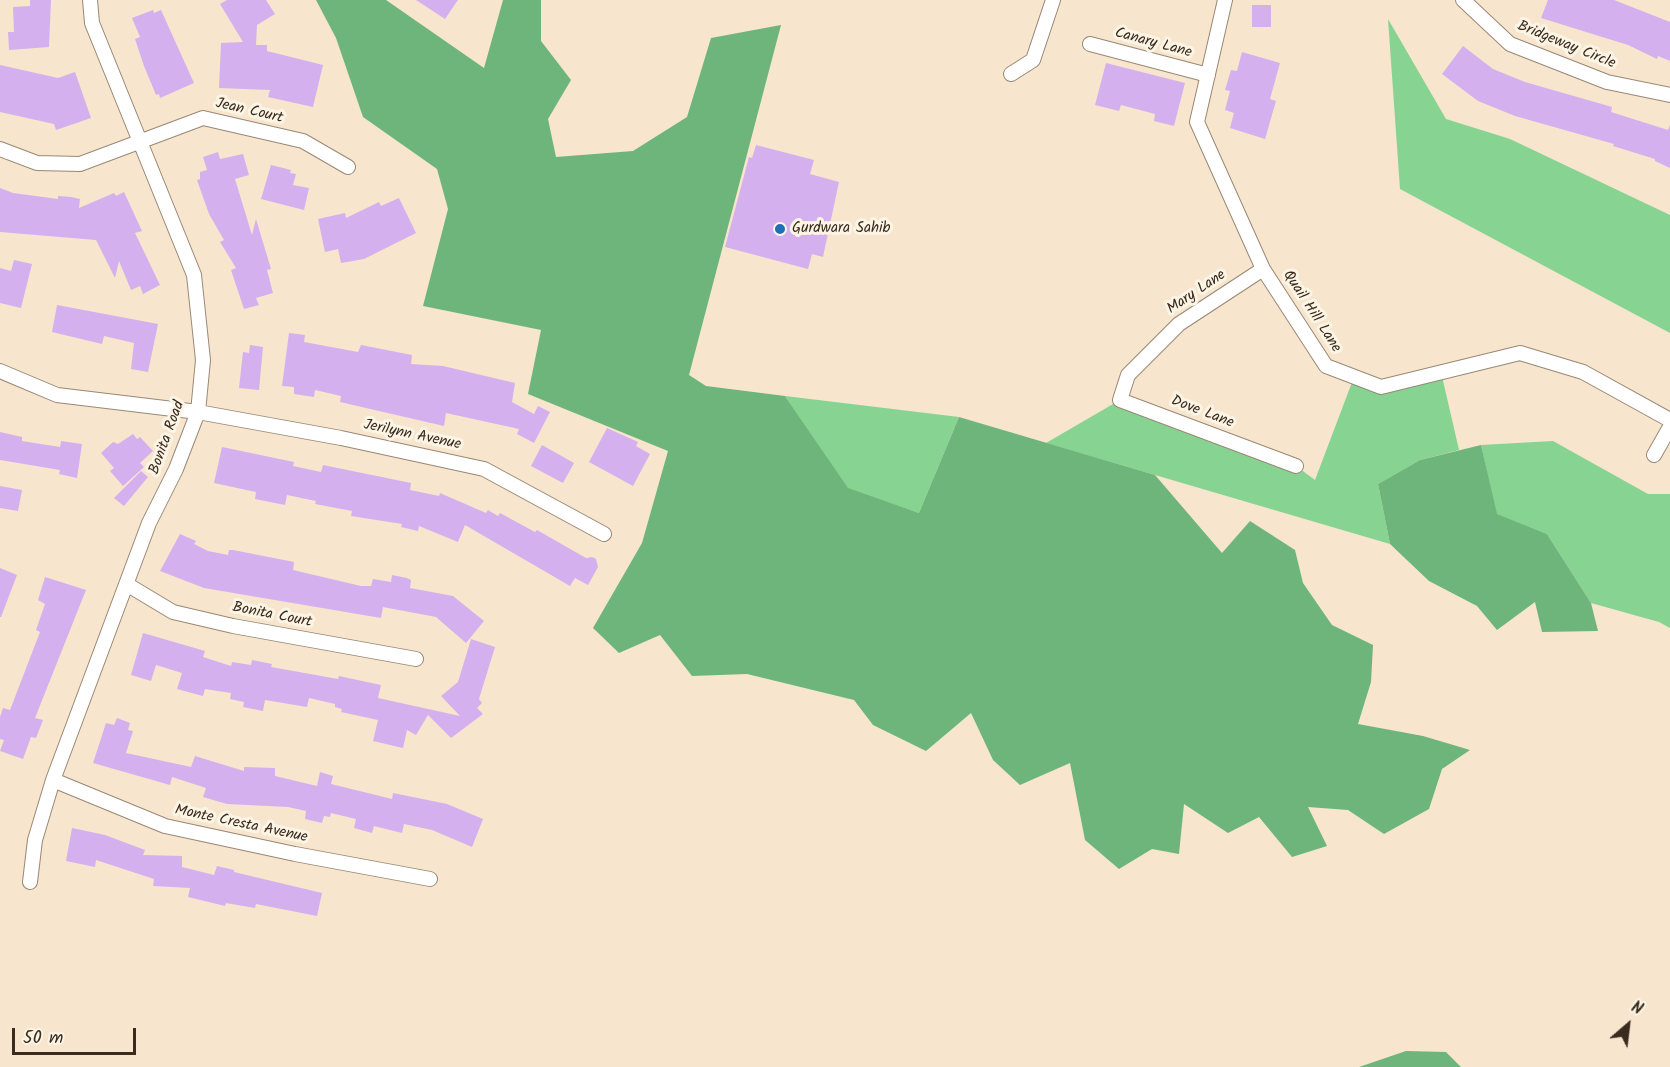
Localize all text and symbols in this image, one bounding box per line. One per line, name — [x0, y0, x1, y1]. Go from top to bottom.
street label: Bridgeway Circle — [1514, 18, 1618, 74]
street label: Canary Lane — [1112, 25, 1194, 63]
street label: Jean Court — [214, 96, 284, 128]
place label: Gurdwara Sahib — [792, 220, 890, 238]
marker: Gurdwara Sahib — [773, 222, 787, 236]
street label: Mary Lane — [1164, 267, 1230, 319]
street label: Quail Hill Lane — [1278, 268, 1344, 356]
street label: Dove Lane — [1168, 393, 1236, 433]
street label: Bonita Road — [146, 399, 190, 477]
street label: Jerilynn Avenue — [362, 417, 462, 455]
street label: Bonita Court — [231, 599, 313, 633]
street label: Monte Cresta Avenue — [173, 802, 309, 848]
north arrow — [1598, 995, 1658, 1055]
text: N — [1626, 995, 1647, 1022]
scale bar — [15, 1016, 140, 1054]
text: 50 m — [23, 1024, 63, 1053]

